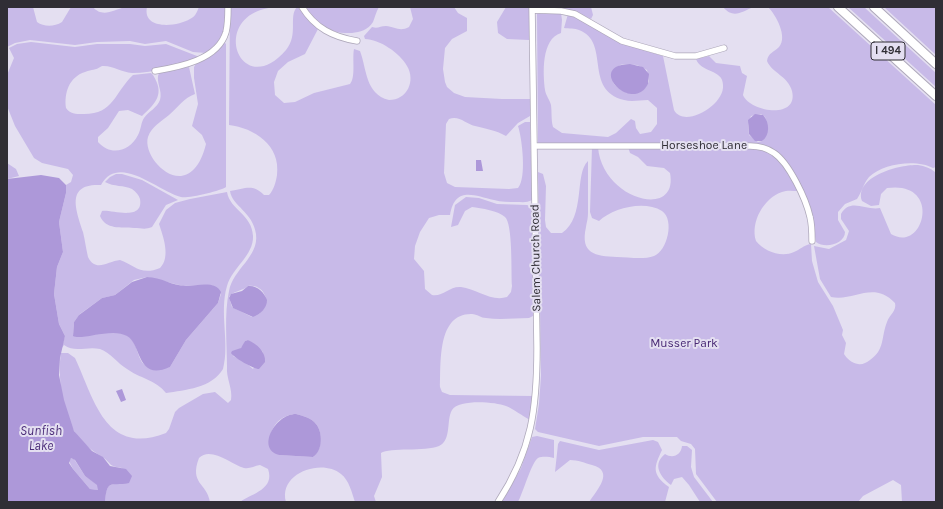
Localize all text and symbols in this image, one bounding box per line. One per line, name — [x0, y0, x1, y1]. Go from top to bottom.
road number: I 494 — [871, 42, 905, 60]
street label: Horseshoe Lane — [661, 139, 747, 153]
street label: Salem Church Road — [528, 204, 544, 312]
park label: Musser Park — [650, 337, 718, 351]
water label: Sunfish Lake — [20, 423, 62, 454]

